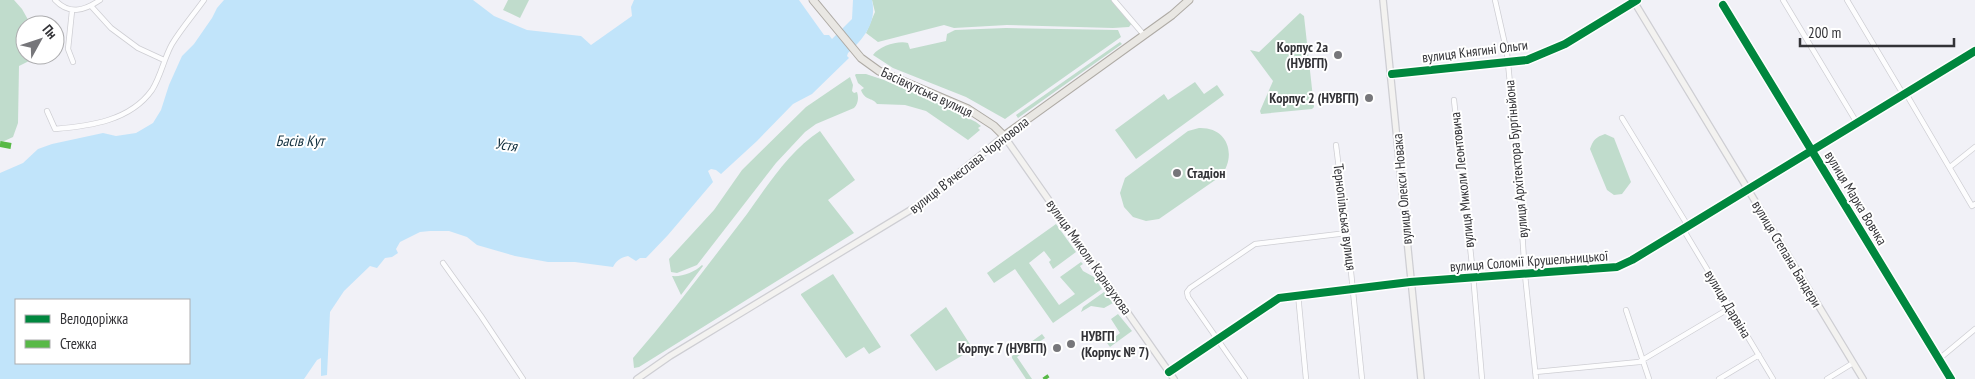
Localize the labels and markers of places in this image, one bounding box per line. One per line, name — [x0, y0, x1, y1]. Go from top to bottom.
place label: Корпус 2а (НУВГП) — [1277, 38, 1328, 72]
marker: Корпус 2а (НУВГП) — [1332, 49, 1344, 61]
place label: Корпус 2 (НУВГП) — [1269, 89, 1359, 107]
marker: Корпус 2 (НУВГП) — [1363, 92, 1375, 104]
place label: Стадіон — [1187, 164, 1225, 182]
marker: Стадіон — [1171, 167, 1183, 179]
place label: НУВГП (Корпус № 7) — [1081, 327, 1149, 361]
marker: НУВГП (Корпус № 7) — [1065, 338, 1077, 350]
place label: Корпус 7 (НУВГП) — [958, 339, 1047, 357]
marker: Корпус 7 (НУВГП) — [1051, 342, 1063, 354]

